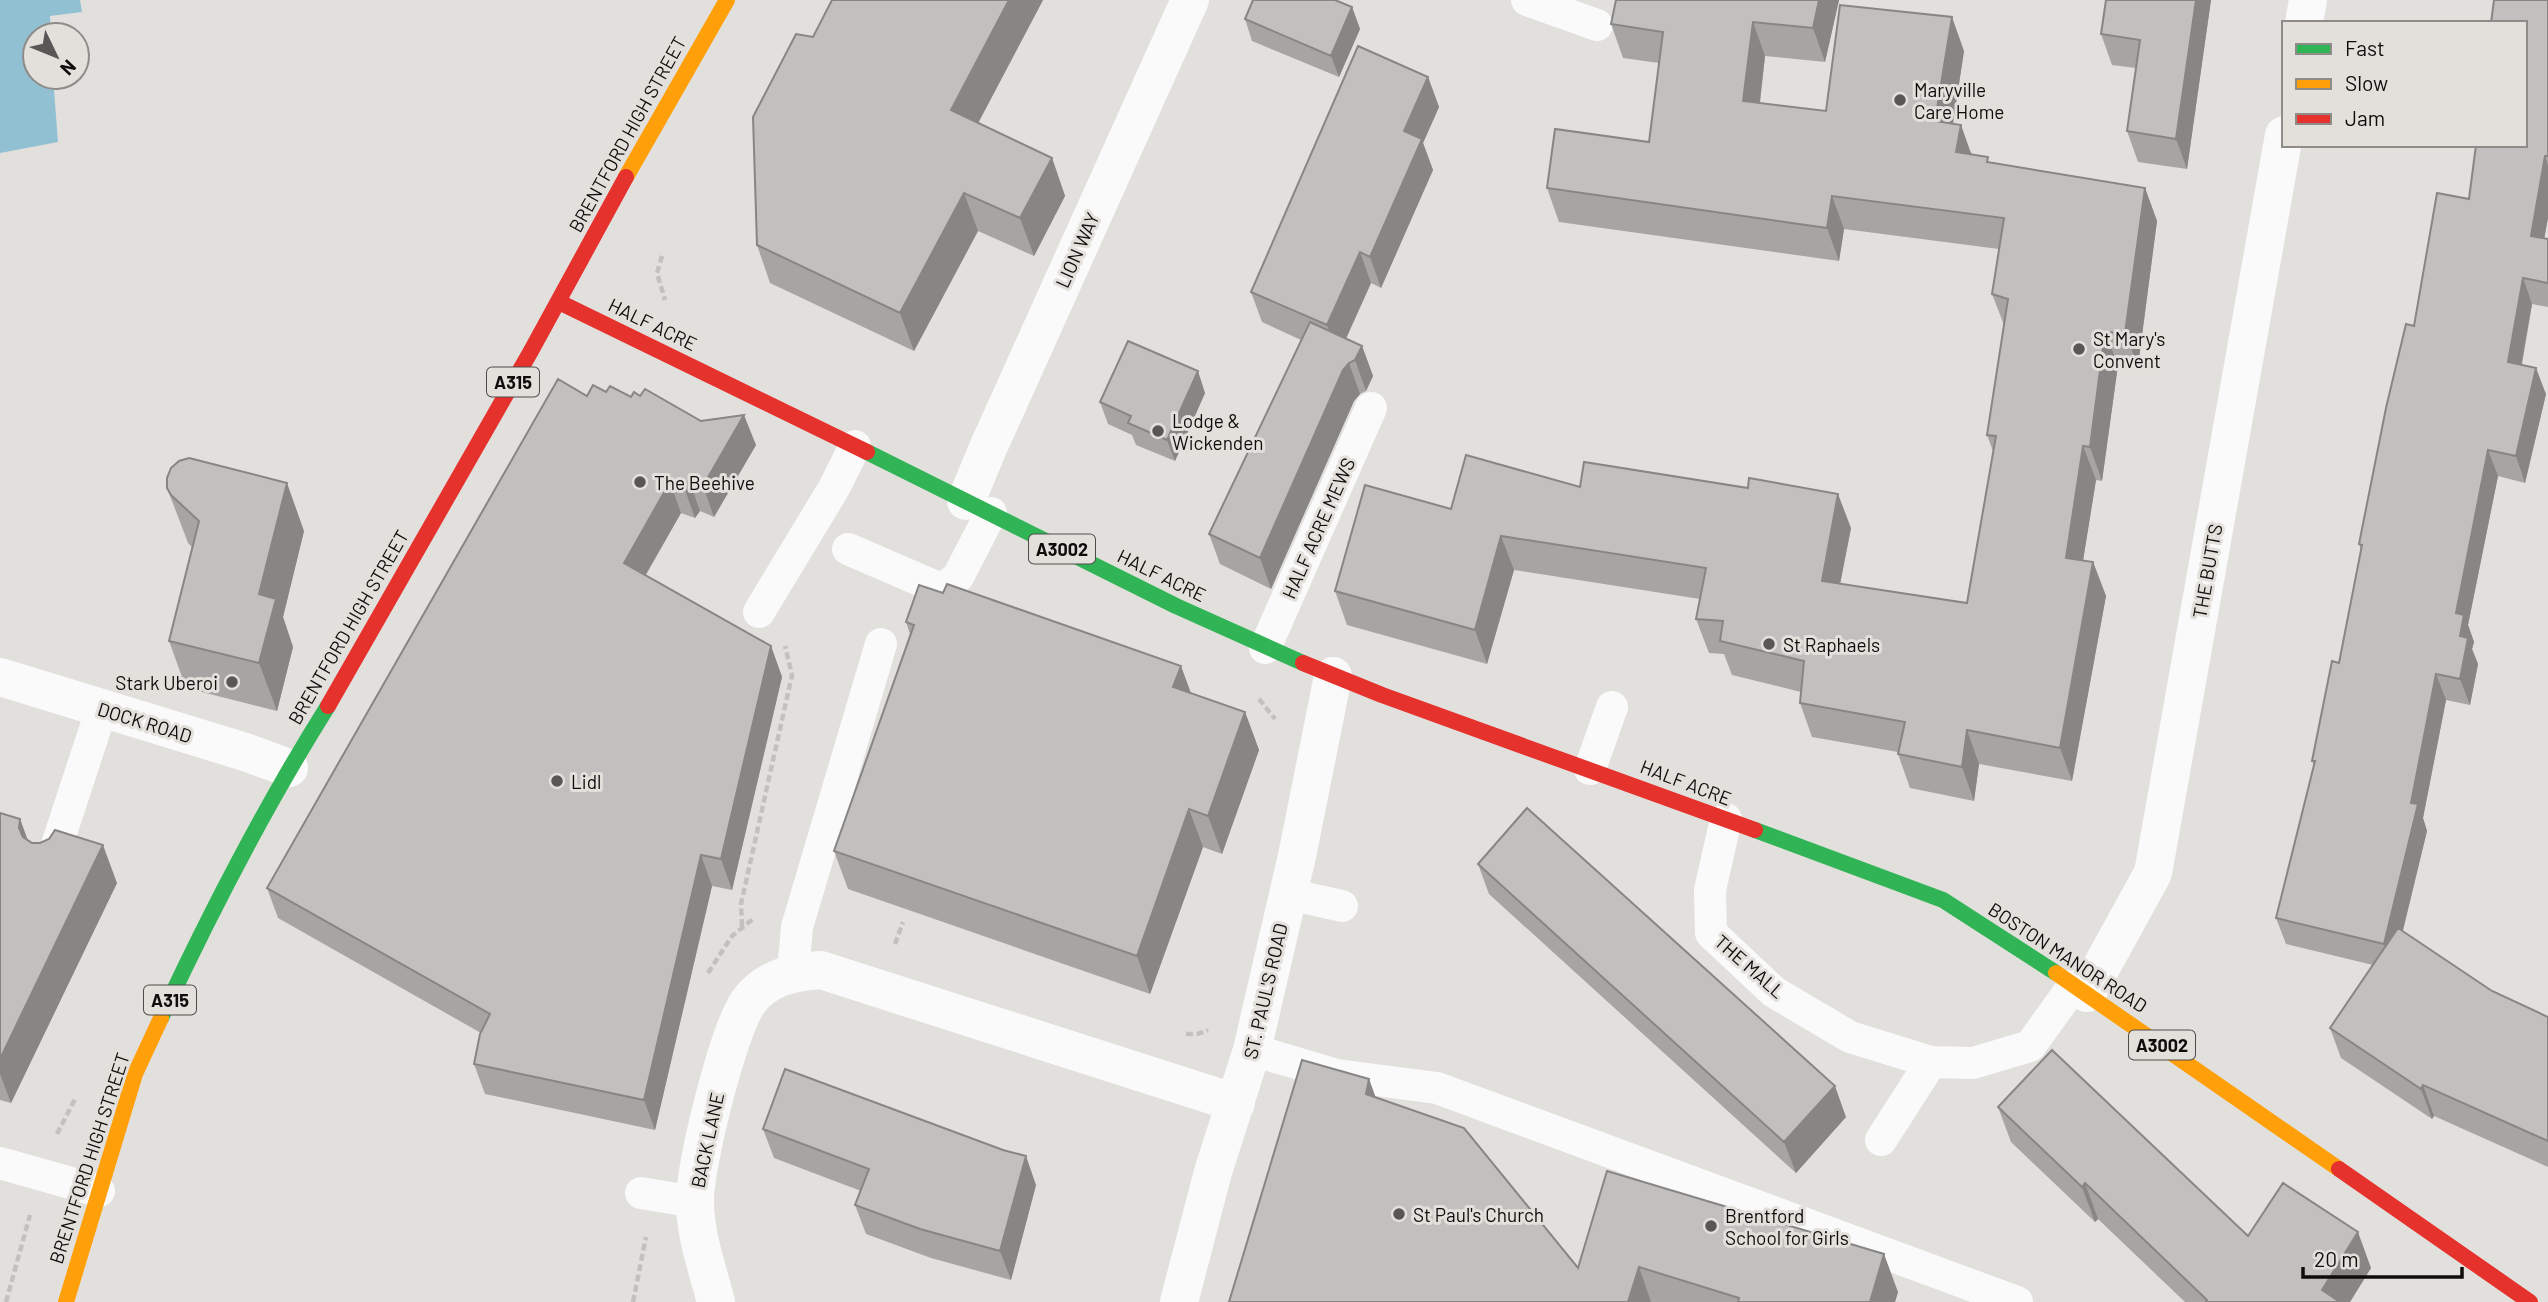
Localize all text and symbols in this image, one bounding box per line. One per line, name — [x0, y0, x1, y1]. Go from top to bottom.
north arrow — [21, 21, 91, 91]
legend — [2282, 21, 2527, 147]
street label: BRENTFORD HIGH STREET — [563, 32, 691, 236]
text: Fast — [2345, 35, 2385, 60]
text: N — [56, 55, 82, 80]
text: Slow — [2345, 70, 2388, 95]
place label: Maryville Care Home — [1914, 78, 2004, 123]
marker: Maryville Care Home — [1892, 92, 1908, 108]
text: Jam — [2345, 105, 2385, 130]
street label: LION WAY — [1050, 209, 1104, 291]
street label: HALF ACRE — [605, 293, 701, 355]
place label: St Mary's Convent — [2093, 327, 2165, 372]
marker: St Mary's Convent — [2071, 341, 2087, 357]
road number: A315 — [487, 368, 539, 396]
place label: Lodge & Wickenden — [1172, 409, 1264, 454]
marker: Lodge & Wickenden — [1150, 423, 1166, 439]
street label: HALF ACRE MEWS — [1277, 454, 1359, 602]
place label: The Beehive — [654, 471, 755, 494]
marker: The Beehive — [632, 474, 648, 490]
street label: THE BUTTS — [2187, 522, 2227, 620]
street label: BRENTFORD HIGH STREET — [283, 526, 413, 728]
road number: A3002 — [1029, 534, 1095, 564]
street label: HALF ACRE — [1114, 544, 1210, 606]
place label: St Raphaels — [1783, 633, 1880, 656]
marker: St Raphaels — [1761, 636, 1777, 652]
place label: Stark Uberoi — [115, 671, 218, 694]
marker: Stark Uberoi — [224, 674, 240, 690]
street label: DOCK ROAD — [95, 697, 195, 747]
street label: HALF ACRE — [1637, 754, 1735, 810]
place label: Lidl — [571, 770, 601, 793]
marker: Lidl — [549, 773, 565, 789]
street label: BOSTON MANOR ROAD — [1984, 897, 2152, 1017]
street label: ST. PAUL'S ROAD — [1238, 921, 1292, 1061]
street label: THE MALL — [1710, 929, 1790, 1003]
road number: A315 — [144, 986, 196, 1015]
road number: A3002 — [2129, 1030, 2195, 1060]
street label: BRENTFORD HIGH STREET — [44, 1050, 134, 1266]
street label: BACK LANE — [686, 1090, 728, 1190]
place label: St Paul's Church — [1413, 1203, 1544, 1226]
place label: Brentford School for Girls — [1725, 1204, 1849, 1249]
marker: St Paul's Church — [1391, 1206, 1407, 1222]
marker: Brentford School for Girls — [1703, 1218, 1719, 1234]
scale bar — [2303, 1236, 2462, 1280]
text: 20 m — [2314, 1246, 2359, 1271]

